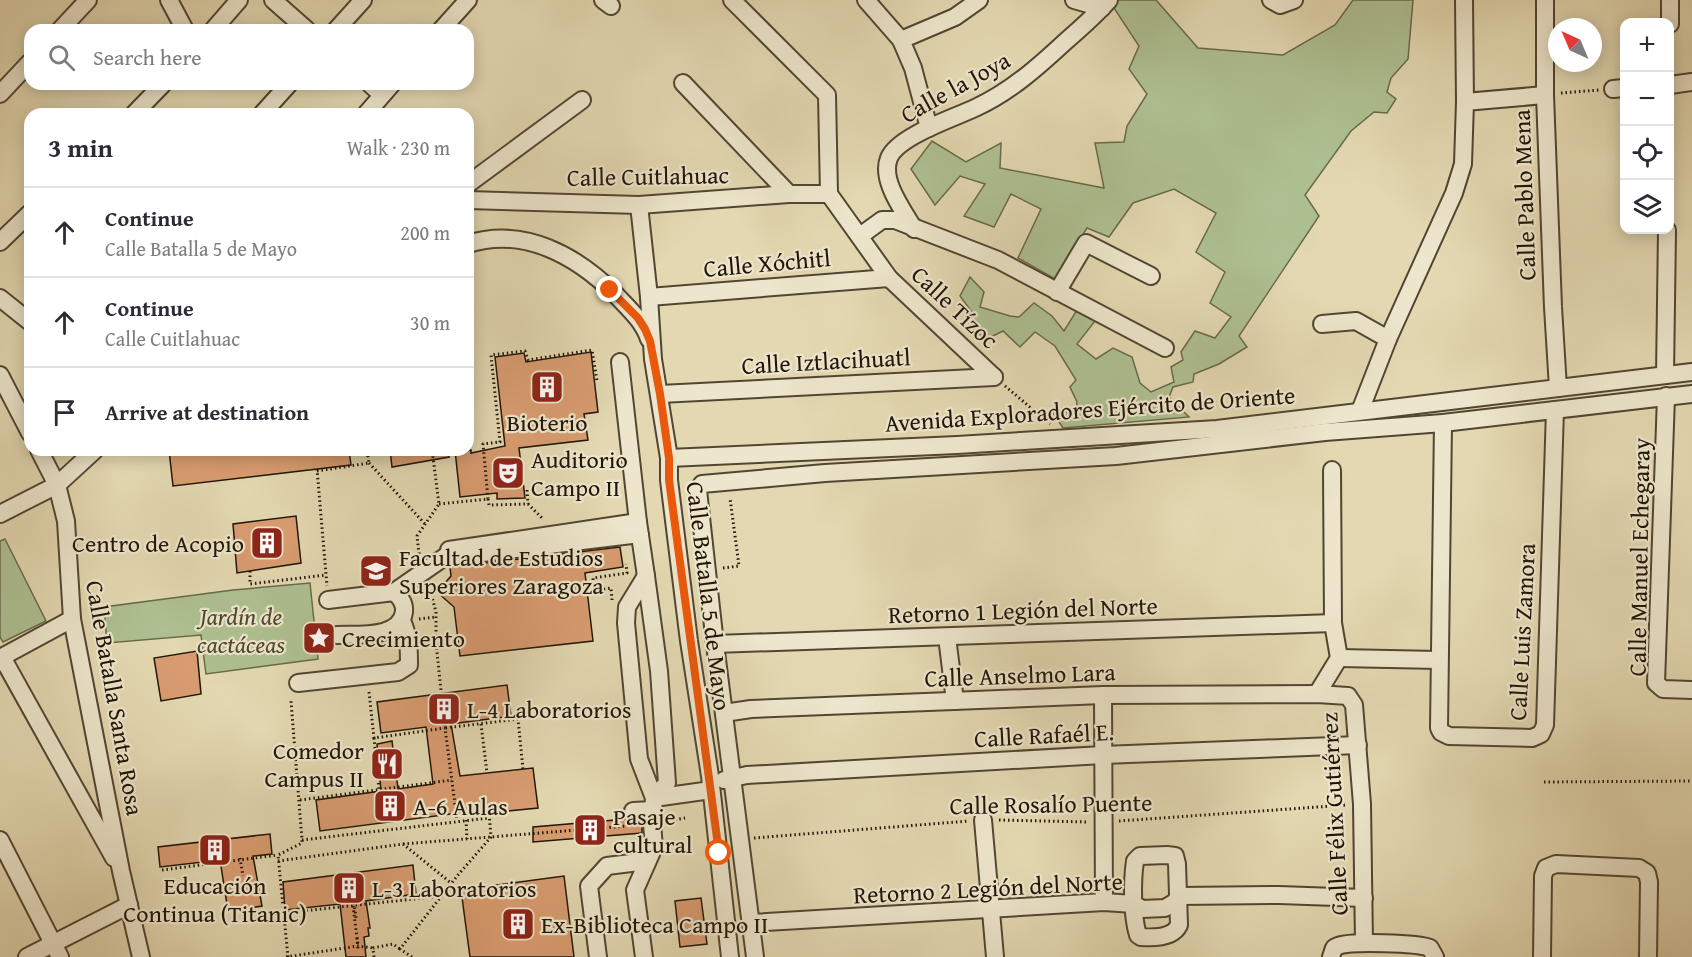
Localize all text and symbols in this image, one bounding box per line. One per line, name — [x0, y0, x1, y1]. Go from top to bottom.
north arrow — [1548, 18, 1602, 72]
map controls — [1620, 18, 1674, 234]
button: + — [1620, 18, 1674, 72]
search box — [24, 24, 474, 90]
icon: search — [45, 41, 78, 74]
text: Search here — [93, 41, 202, 73]
street label: Calle la Joya — [894, 42, 1017, 132]
button: − — [1620, 72, 1674, 126]
street label: Calle Pablo Mena — [1504, 108, 1544, 281]
button: locate — [1620, 126, 1674, 180]
text: 3 min — [48, 128, 113, 167]
text: Walk · 230 m — [347, 133, 450, 162]
street label: Calle Cuitlahuac — [567, 157, 730, 195]
button: layers — [1620, 180, 1674, 234]
text: Continue — [105, 202, 194, 234]
icon: ahead — [48, 216, 81, 249]
text: 200 m — [400, 218, 450, 247]
text: Calle Batalla 5 de Mayo — [105, 234, 297, 263]
street label: Calle Xóchitl — [702, 240, 832, 286]
street label: Calle Tízoc — [904, 257, 1007, 357]
route end — [596, 276, 622, 302]
text: Continue — [105, 292, 194, 324]
icon: ahead — [48, 306, 81, 339]
text: 30 m — [410, 308, 450, 337]
text: Calle Cuitlahuac — [105, 324, 240, 353]
street label: Calle Iztlacihuatl — [741, 339, 912, 383]
building icon: Bioterio — [529, 369, 565, 405]
street label: Avenida Exploradores Ejército de Oriente — [884, 377, 1296, 441]
icon: arrive — [48, 396, 81, 429]
text: Arrive at destination — [105, 396, 309, 428]
place label: Bioterio — [506, 405, 588, 440]
street label: Calle Manuel Echegaray — [1619, 437, 1659, 677]
place label: Auditorio Campo II — [531, 442, 628, 505]
theatre icon: Auditorio Campo II — [490, 455, 526, 491]
street label: Calle Batalla 5 de Mayo — [678, 480, 740, 712]
building icon: Centro de Acopio — [249, 525, 285, 561]
place label: Centro de Acopio — [72, 526, 244, 561]
place label: Facultad de Estudios Superiores Zaragoza — [399, 540, 604, 603]
street label: Calle Luis Zamora — [1500, 542, 1544, 722]
school or university icon: Facultad de Estudios Superiores Zaragoza — [358, 553, 394, 589]
street label: Calle Batalla Santa Rosa — [77, 578, 153, 819]
street label: Retorno 1 Legión del Norte — [888, 588, 1158, 632]
park label: Jardín de cactáceas — [196, 599, 285, 662]
place icon: Crecimiento — [301, 620, 337, 656]
place label: Crecimiento — [342, 621, 465, 656]
street label: Calle Anselmo Lara — [924, 654, 1117, 696]
building icon: L-4 Laboratorios — [426, 691, 462, 727]
place label: L-4 Laboratorios — [467, 692, 632, 727]
street label: Calle Félix Gutiérrez — [1311, 712, 1357, 916]
street label: Calle Rafaél E. — [973, 714, 1115, 756]
place label: Comedor Campus II — [264, 733, 364, 796]
restaurant icon: Comedor Campus II — [369, 746, 405, 782]
street label: Calle Rosalío Puente — [949, 785, 1153, 823]
building icon: A-6 Aulas — [372, 788, 408, 824]
place label: A-6 Aulas — [413, 789, 508, 824]
place label: Pasaje cultural — [613, 799, 693, 862]
building icon: Pasaje cultural — [572, 812, 608, 848]
building icon: Educación Continua (Titanic) — [197, 832, 233, 868]
route start — [705, 839, 731, 865]
street label: Retorno 2 Legión del Norte — [852, 863, 1124, 913]
place label: Educación Continua (Titanic) — [123, 868, 307, 931]
building icon: L-3 Laboratorios — [331, 870, 367, 906]
place label: L-3 Laboratorios — [372, 871, 537, 906]
building icon: Ex-Biblioteca Campo II — [500, 906, 536, 942]
place label: Ex-Biblioteca Campo II — [541, 907, 768, 942]

